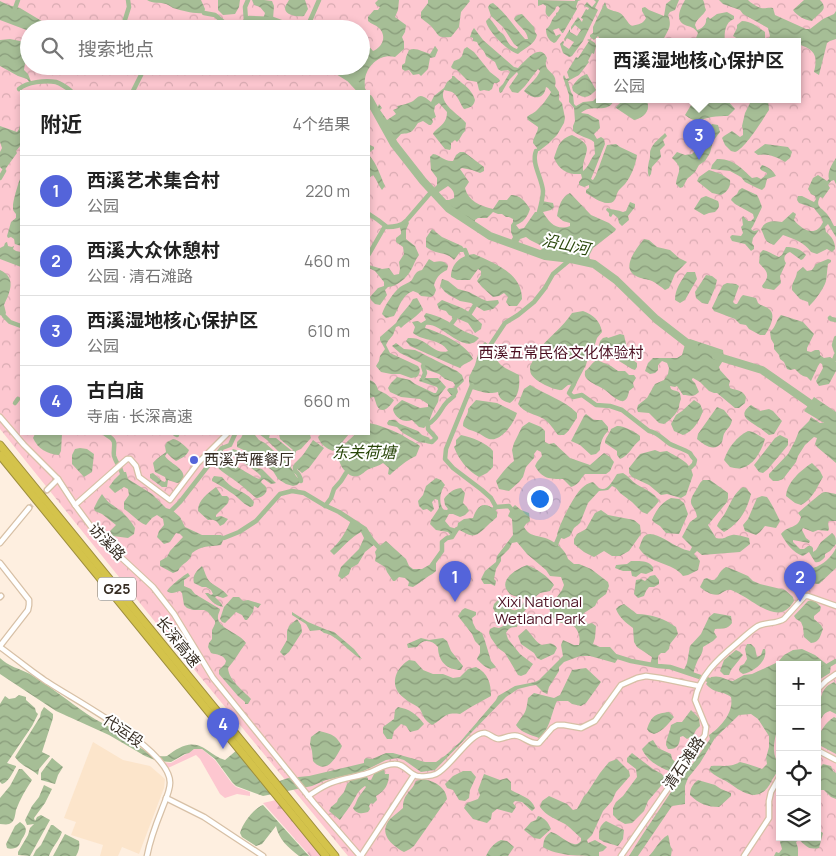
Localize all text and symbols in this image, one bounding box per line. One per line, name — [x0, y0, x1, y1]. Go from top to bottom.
search box — [20, 20, 370, 75]
icon: search — [38, 34, 66, 62]
text: 搜索地点 — [78, 36, 154, 62]
popup — [596, 38, 801, 103]
text: 西溪湿地核心保护区 — [613, 47, 784, 73]
text: 公园 — [613, 75, 645, 97]
text: 附近 — [40, 110, 82, 138]
text: 4个结果 — [293, 113, 350, 135]
pin: 3 — [683, 119, 715, 160]
text: 西溪艺术集合村 — [87, 167, 220, 193]
text: 1 — [52, 180, 60, 202]
text: 220 m — [305, 180, 350, 202]
text: 公园 — [87, 195, 119, 217]
water label: 沿山河 — [540, 228, 595, 260]
text: 西溪大众休憩村 — [87, 237, 220, 263]
text: 2 — [51, 250, 61, 272]
text: 460 m — [304, 250, 350, 272]
text: 公园 · 清石滩路 — [87, 265, 193, 287]
text: 西溪湿地核心保护区 — [87, 307, 258, 333]
text: 3 — [51, 320, 61, 342]
text: 610 m — [308, 320, 350, 342]
text: 公园 — [87, 335, 119, 357]
park label: 西溪五常民俗文化体验村 — [478, 342, 644, 363]
text: 古白庙 — [87, 377, 144, 403]
text: 4 — [51, 390, 61, 412]
text: 660 m — [304, 390, 350, 412]
text: 寺庙 · 长深高速 — [87, 405, 193, 427]
water label: 东关荷塘 — [332, 441, 399, 463]
place label: 西溪芦雁餐厅 — [204, 449, 294, 470]
marker: 西溪芦雁餐厅 — [188, 454, 200, 466]
your location — [527, 486, 553, 512]
street label: 访溪路 — [84, 518, 131, 565]
pin: 1 — [439, 561, 471, 602]
pin: 2 — [784, 561, 816, 602]
road number: G25 — [98, 578, 136, 600]
park label: Xixi National Wetland Park — [495, 591, 586, 629]
street label: 长深高速 — [151, 612, 205, 672]
map controls — [776, 661, 821, 841]
button: + — [776, 661, 821, 706]
button: − — [776, 706, 821, 751]
pin: 4 — [207, 708, 239, 749]
street label: 代运段 — [99, 709, 148, 752]
street label: 清石滩路 — [658, 732, 709, 793]
button: locate — [776, 751, 821, 796]
button: layers — [776, 796, 821, 841]

